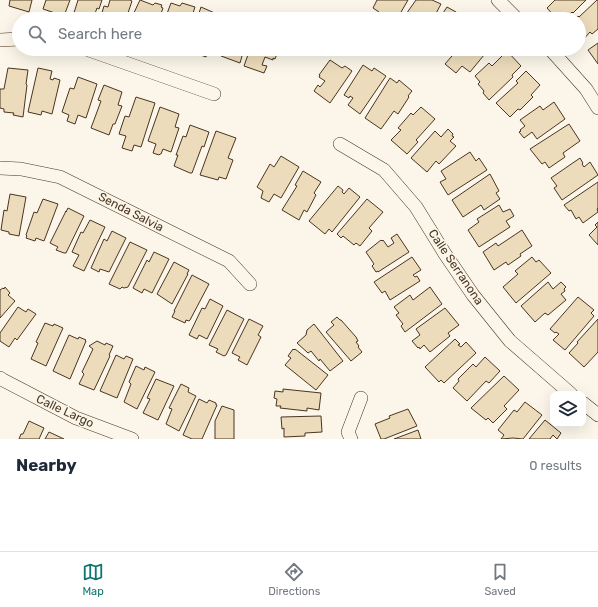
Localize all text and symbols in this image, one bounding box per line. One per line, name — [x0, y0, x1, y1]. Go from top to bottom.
search box — [12, 12, 586, 56]
icon: search — [26, 23, 48, 45]
text: Search here — [58, 25, 142, 43]
street label: Senda Salvia — [96, 190, 166, 234]
street label: Calle Serranona — [426, 227, 486, 307]
map controls — [550, 391, 586, 427]
button: layers — [550, 391, 586, 427]
street label: Calle Largo — [34, 392, 96, 430]
text: Nearby — [16, 455, 77, 475]
text: 0 results — [529, 458, 582, 473]
tab: Map — [82, 561, 104, 598]
tab: Directions — [268, 561, 320, 598]
tab: Saved — [485, 561, 516, 598]

